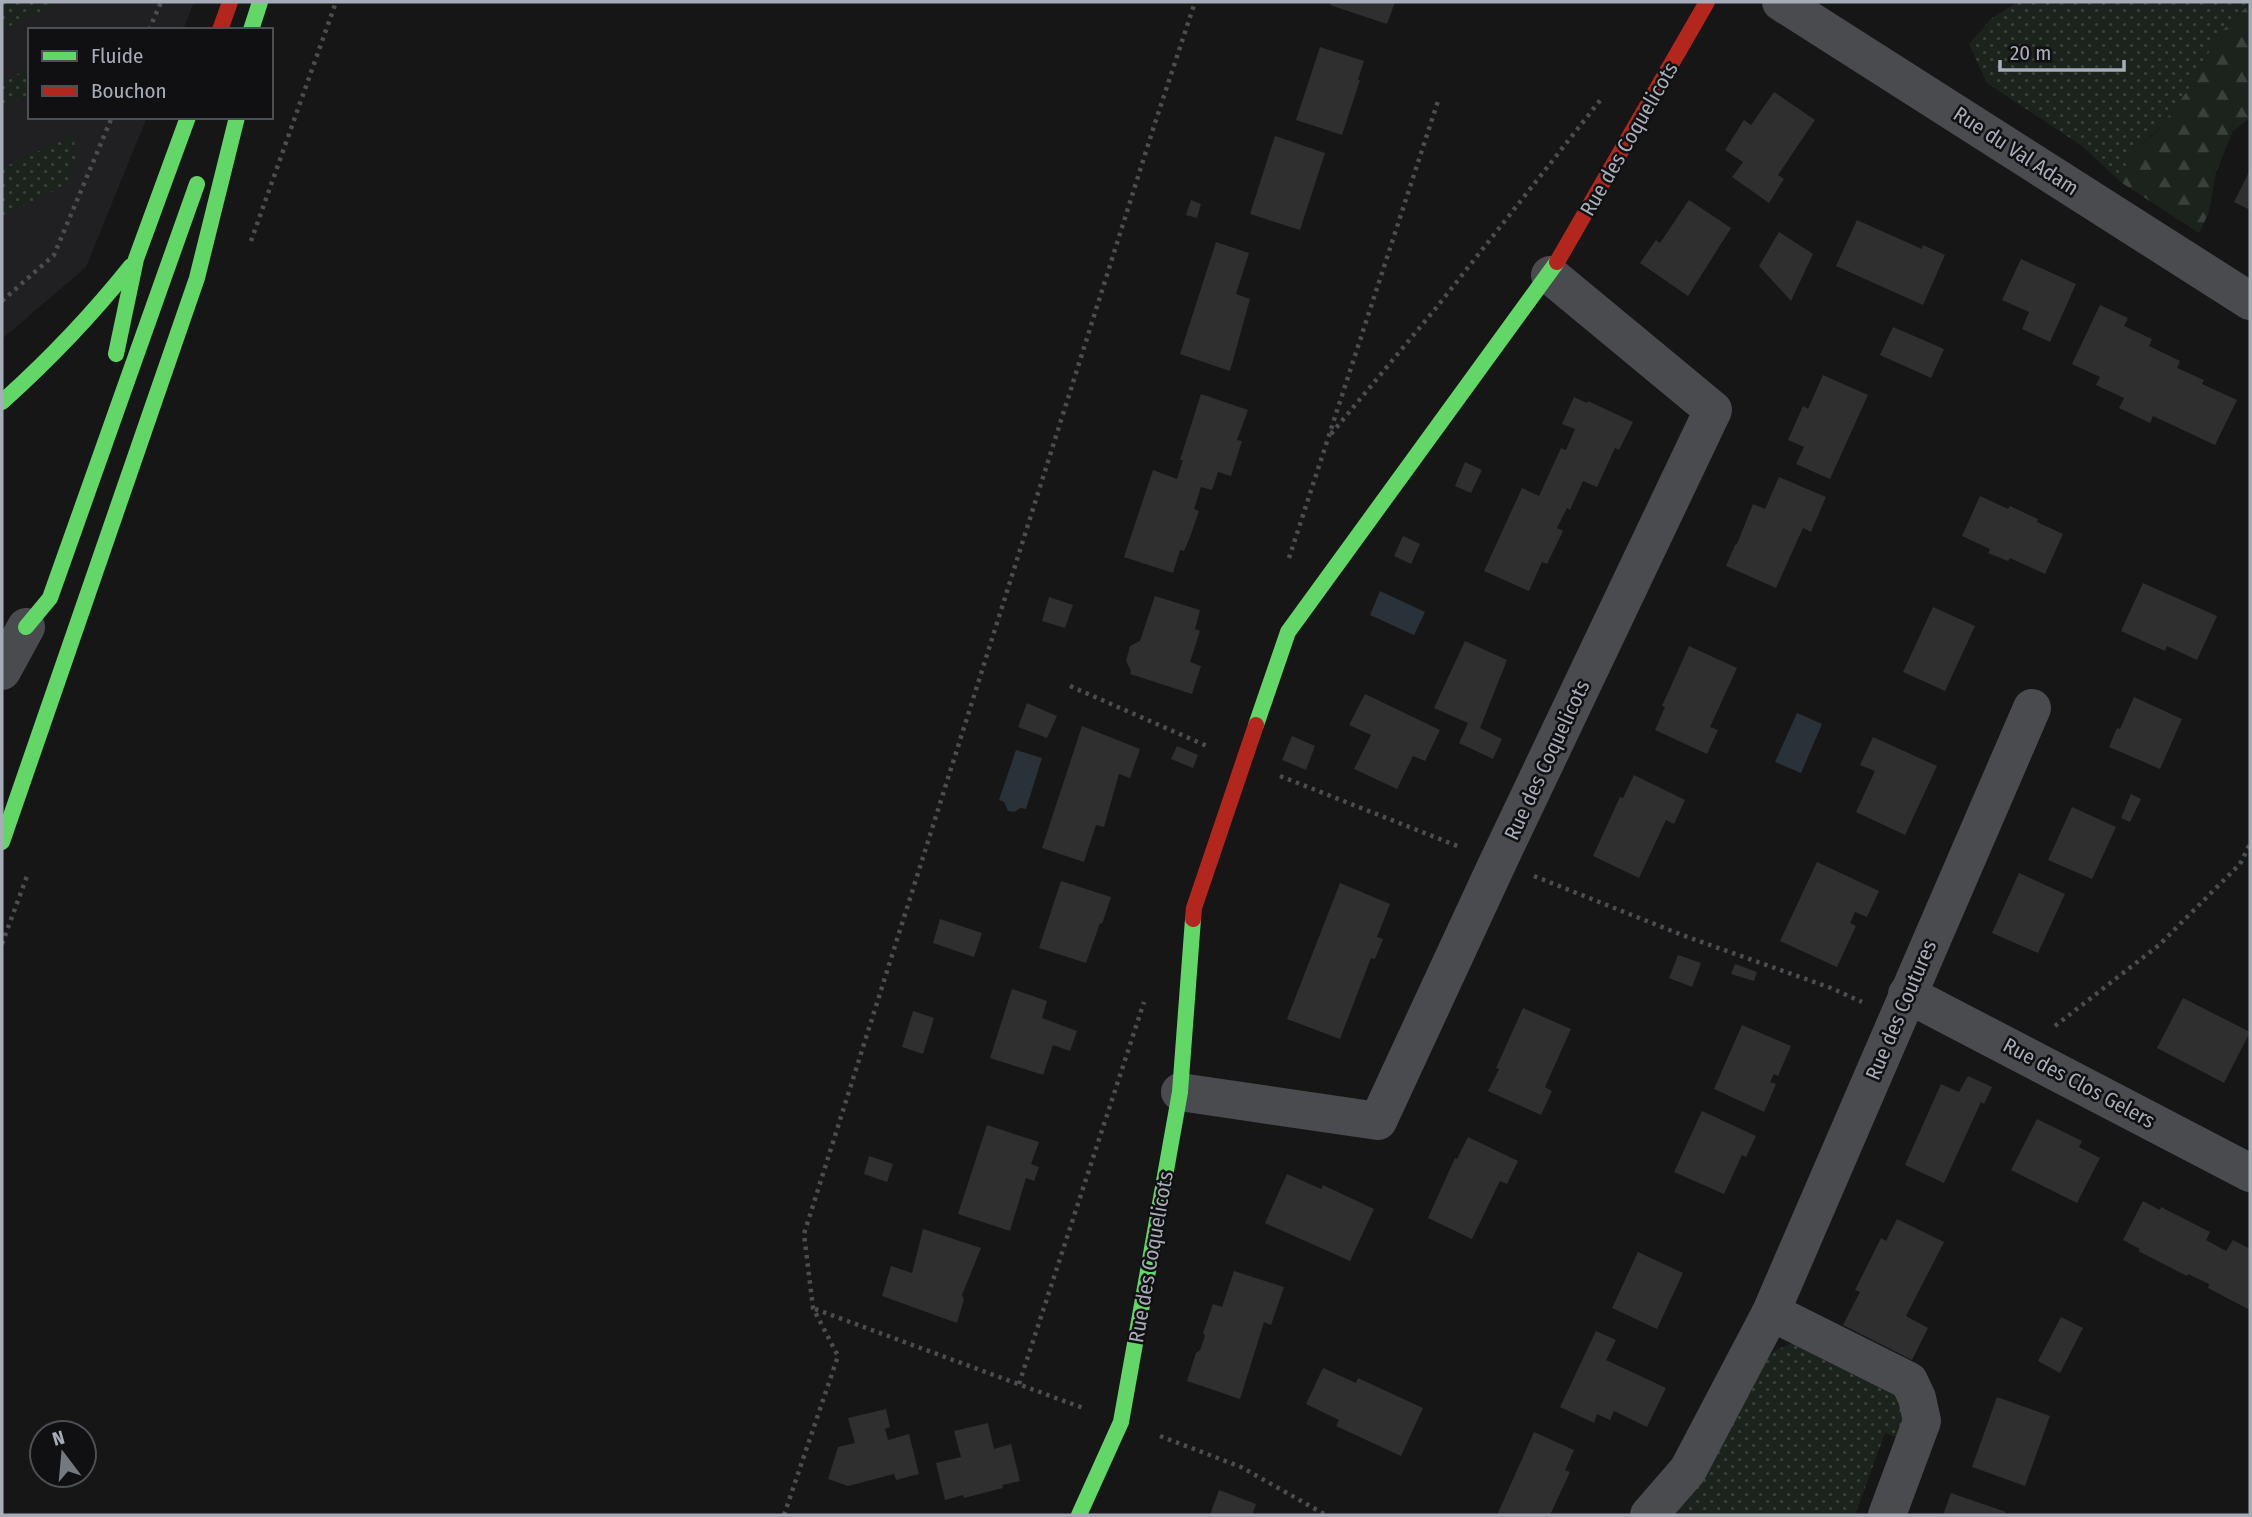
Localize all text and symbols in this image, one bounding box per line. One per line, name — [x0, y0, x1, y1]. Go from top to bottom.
legend — [28, 28, 273, 119]
scale bar — [2000, 28, 2124, 72]
text: 20 m — [2010, 40, 2051, 66]
text: Fluide — [91, 43, 143, 69]
street label: Rue des Coquelicots — [1574, 57, 1684, 221]
text: Bouchon — [91, 78, 167, 104]
street label: Rue du Val Adam — [1949, 101, 2083, 201]
street label: Rue des Coquelicots — [1499, 676, 1595, 844]
street label: Rue des Coutures — [1860, 936, 1942, 1084]
street label: Rue des Clos Gelers — [1999, 1032, 2159, 1134]
street label: Rue des Coquelicots — [1123, 1169, 1179, 1345]
north arrow — [28, 1419, 98, 1489]
text: N — [50, 1426, 67, 1451]

